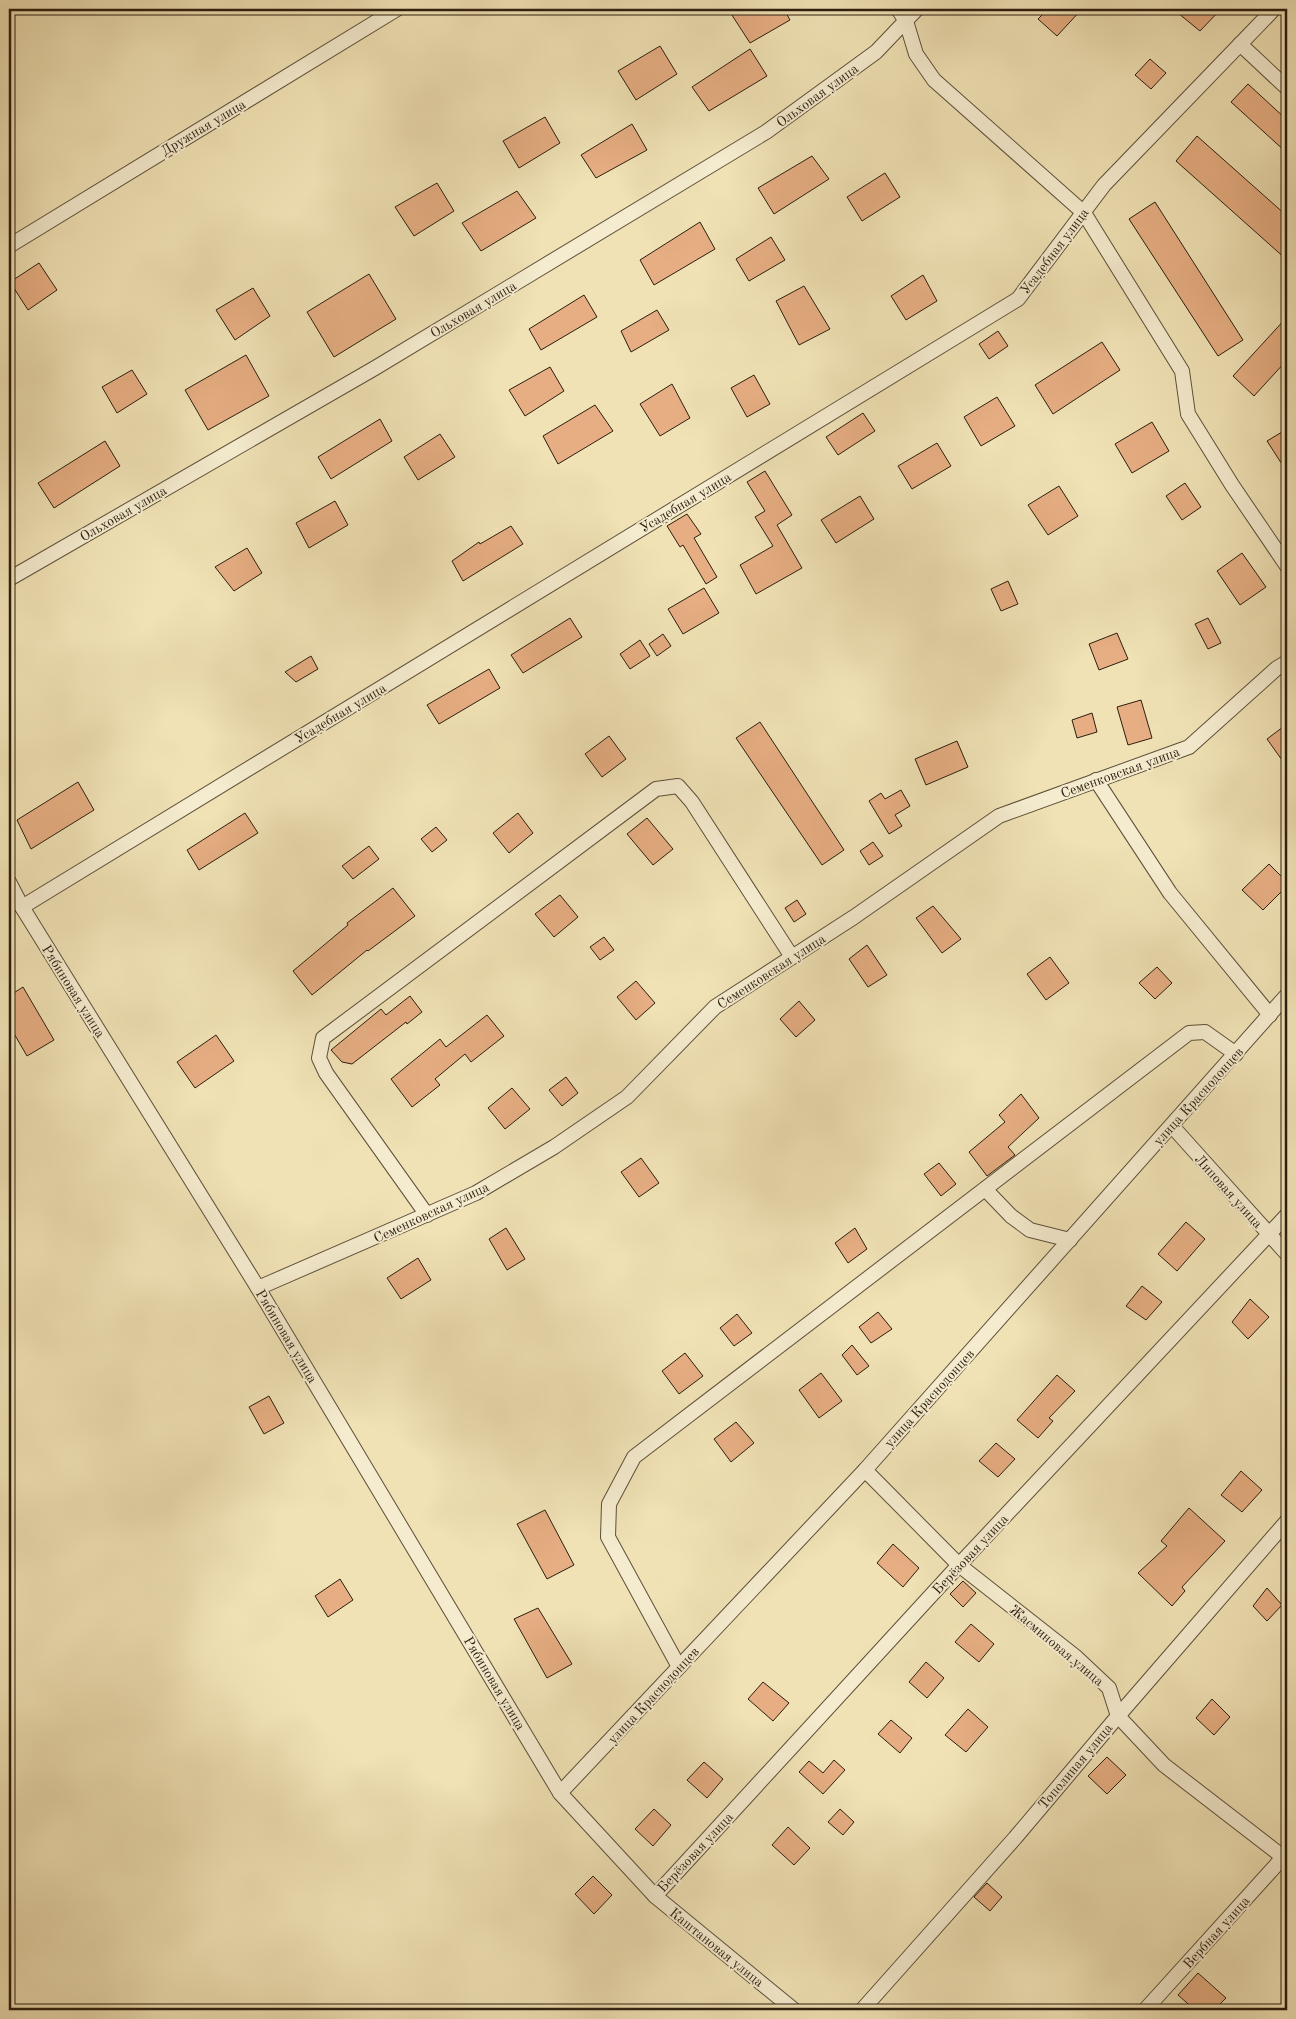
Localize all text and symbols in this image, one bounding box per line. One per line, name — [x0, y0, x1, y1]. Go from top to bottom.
street label: Ольховая улица — [774, 61, 861, 130]
street label: Дружная улица — [159, 97, 248, 159]
street label: Усадебная улица — [1018, 206, 1092, 297]
street label: Ольховая улица — [428, 279, 519, 341]
street label: Усадебная улица — [637, 470, 734, 536]
street label: Ольховая улица — [78, 483, 169, 544]
street label: Усадебная улица — [292, 681, 389, 747]
street label: Семенковская улица — [1059, 745, 1182, 801]
street label: Семенковская улица — [715, 932, 828, 1012]
street label: Рябиновая улица — [39, 943, 107, 1040]
street label: улица Краснодонцев — [1151, 1045, 1247, 1148]
street label: Липовая улица — [1192, 1152, 1265, 1231]
street label: Семенковская улица — [371, 1180, 491, 1246]
street label: Рябиновая улица — [253, 1287, 320, 1386]
street label: улица Краснодонцев — [882, 1347, 978, 1450]
street label: Берёзовая улица — [930, 1512, 1011, 1597]
street label: Жасминовая улица — [1007, 1602, 1106, 1689]
street label: Рябиновая улица — [461, 1634, 528, 1733]
street label: улица Краснодонцев — [605, 1644, 702, 1747]
street label: Тополиная улица — [1036, 1721, 1116, 1812]
street label: Берёзовая улица — [655, 1810, 736, 1895]
street label: Вербная улица — [1181, 1894, 1253, 1972]
street label: Каштановая улица — [667, 1906, 766, 1990]

